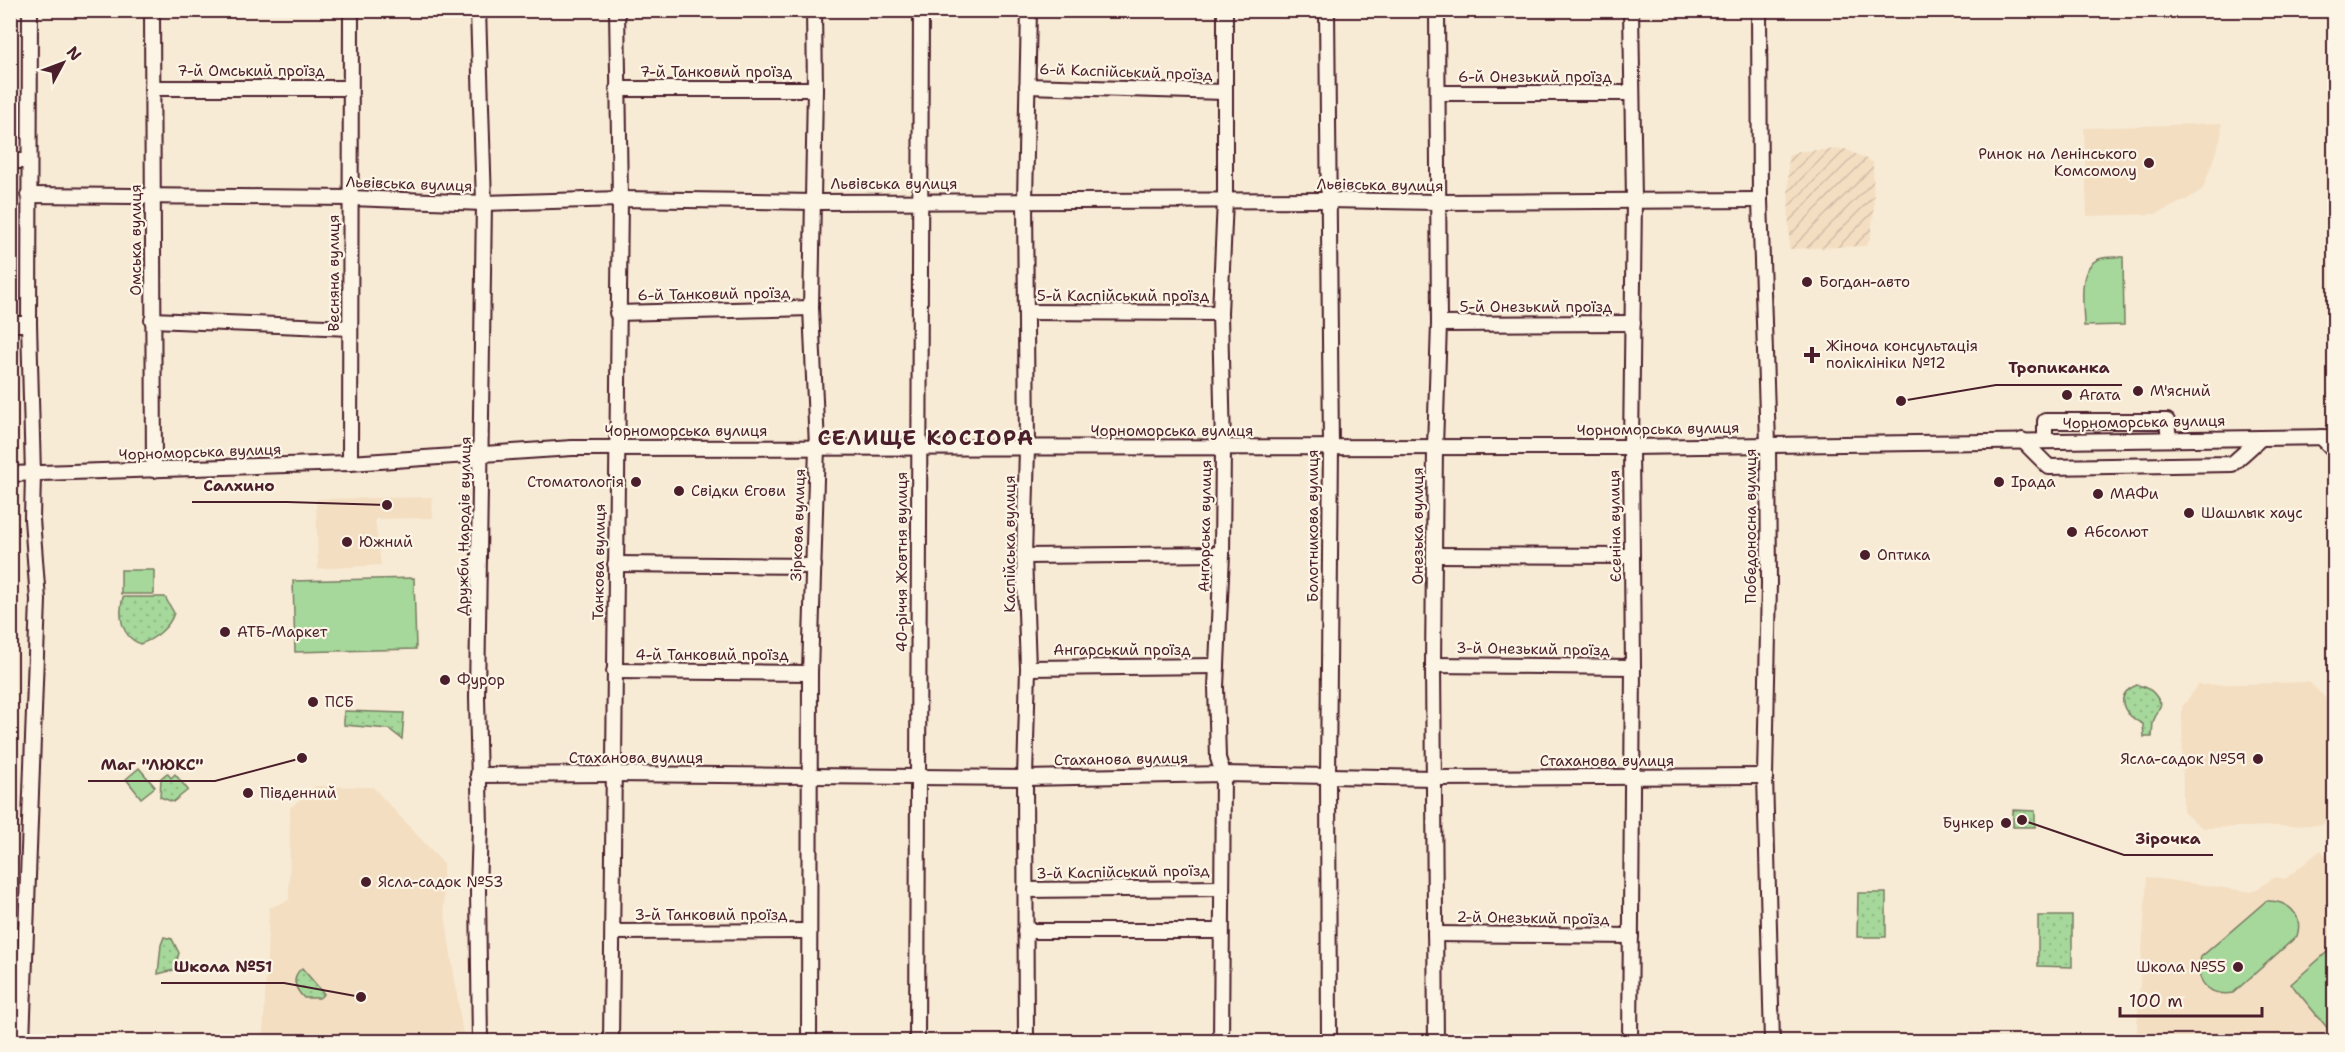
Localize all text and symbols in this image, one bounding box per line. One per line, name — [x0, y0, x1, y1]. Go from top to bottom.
north arrow — [33, 33, 93, 93]
text: N — [62, 42, 86, 65]
street label: 6-й Каспійський проїзд — [1039, 59, 1214, 85]
street label: 7-й Омський проїзд — [177, 61, 325, 81]
street label: 7-й Танковий проїзд — [640, 62, 793, 82]
street label: 6-й Онезький проїзд — [1458, 67, 1612, 87]
place label: Ринок на Ленінського Комсомолу — [1978, 144, 2137, 181]
marker: Ринок на Ленінського Комсомолу — [2142, 156, 2156, 170]
street label: Львівська вулиця — [345, 172, 473, 196]
street label: Львівська вулиця — [831, 174, 957, 194]
street label: Львівська вулиця — [1316, 174, 1444, 196]
street label: Омська вулиця — [126, 184, 146, 296]
street label: Весняна вулиця — [324, 215, 344, 331]
place label: Богдан-авто — [1819, 272, 1910, 292]
marker: Богдан-авто — [1800, 275, 1814, 289]
street label: 6-й Танковий проїзд — [637, 283, 791, 305]
street label: 5-й Каспійський проїзд — [1037, 286, 1210, 306]
street label: 5-й Онезький проїзд — [1460, 297, 1613, 317]
place label: Жіноча консультація поліклініки №12 — [1826, 336, 1978, 373]
marker: Жіноча консультація поліклініки №12 — [1803, 346, 1821, 364]
callout: Тропиканка — [1996, 351, 2122, 385]
text: Тропиканка — [2008, 357, 2110, 378]
place label: М'ясний — [2150, 381, 2211, 401]
marker: М'ясний — [2131, 384, 2145, 398]
place label: Агата — [2079, 385, 2121, 405]
marker: Агата — [2060, 388, 2074, 402]
street label: Чорноморська вулиця — [2062, 411, 2226, 433]
street label: Чорноморська вулиця — [1576, 418, 1740, 440]
street label: Чорноморська вулиця — [605, 421, 767, 441]
street label: Чорноморська вулиця — [1091, 421, 1253, 441]
district label: СЕЛИЩЕ КОСІОРА — [817, 424, 1035, 452]
street label: Дружби Народів вулиця — [452, 436, 476, 616]
street label: Чорноморська вулиця — [118, 439, 282, 465]
street label: Победоносна вулиця — [1741, 449, 1761, 603]
street label: Болотникова вулиця — [1303, 450, 1323, 602]
street label: Ангарська вулиця — [1194, 460, 1216, 592]
street label: Онезька вулиця — [1408, 467, 1428, 585]
callout: Салхино — [192, 468, 287, 502]
street label: Зіркова вулиця — [786, 468, 810, 582]
street label: Єсеніна вулиця — [1604, 469, 1626, 583]
place label: Стоматологія — [527, 472, 624, 492]
street label: 40-річчя Жовтня вулиця — [892, 472, 912, 652]
place label: Ірада — [2011, 472, 2056, 492]
text: Салхино — [203, 475, 275, 496]
marker: Стоматологія — [629, 475, 643, 489]
street label: Каспійська вулиця — [1000, 475, 1020, 613]
marker: Ірада — [1992, 475, 2006, 489]
place label: Свідки Єгови — [691, 481, 786, 501]
marker: Свідки Єгови — [672, 484, 686, 498]
place label: МАФи — [2110, 484, 2159, 504]
marker: МАФи — [2091, 487, 2105, 501]
street label: Танкова вулиця — [588, 503, 610, 621]
place label: Шашлык хаус — [2201, 503, 2303, 523]
marker: Шашлык хаус — [2182, 506, 2196, 520]
place label: Абсолют — [2084, 522, 2149, 542]
marker: Абсолют — [2065, 525, 2079, 539]
place label: Южний — [359, 532, 413, 552]
marker: Южний — [340, 535, 354, 549]
place label: Оптика — [1877, 545, 1931, 565]
marker: Оптика — [1858, 548, 1872, 562]
place label: АТБ-Маркет — [237, 622, 328, 642]
marker: АТБ-Маркет — [218, 625, 232, 639]
street label: 3-й Онезький проїзд — [1456, 638, 1611, 660]
street label: Ангарський проїзд — [1053, 640, 1191, 660]
street label: 4-й Танковий проїзд — [635, 645, 789, 665]
place label: Фурор — [457, 670, 505, 690]
marker: Фурор — [438, 673, 452, 687]
place label: ПСБ — [325, 692, 354, 712]
marker: ПСБ — [306, 695, 320, 709]
callout: Маг "ЛЮКС" — [88, 747, 215, 781]
street label: Стаханова вулиця — [569, 748, 703, 768]
street label: Стаханова вулиця — [1054, 748, 1188, 770]
place label: Ясла-садок №59 — [2121, 749, 2246, 769]
street label: Стаханова вулиця — [1540, 751, 1674, 771]
marker: Ясла-садок №59 — [2251, 752, 2265, 766]
text: Маг "ЛЮКС" — [100, 754, 204, 775]
place label: Південний — [260, 783, 337, 803]
marker: Південний — [241, 786, 255, 800]
place label: Бункер — [1942, 813, 1994, 833]
marker: Бункер — [1999, 816, 2013, 830]
callout: Зірочка — [2124, 821, 2213, 855]
text: Зірочка — [2135, 828, 2201, 849]
street label: 3-й Каспійський проїзд — [1036, 860, 1210, 884]
place label: Ясла-садок №53 — [378, 872, 504, 892]
marker: Ясла-садок №53 — [359, 875, 373, 889]
street label: 3-й Танковий проїзд — [634, 905, 788, 925]
street label: 2-й Онезький проїзд — [1456, 907, 1610, 929]
callout: Школа №51 — [161, 949, 284, 983]
text: Школа №51 — [174, 956, 272, 977]
place label: Школа №55 — [2136, 957, 2226, 977]
marker: Школа №55 — [2231, 960, 2245, 974]
scale bar — [2120, 980, 2262, 1018]
text: 100 m — [2129, 989, 2183, 1013]

